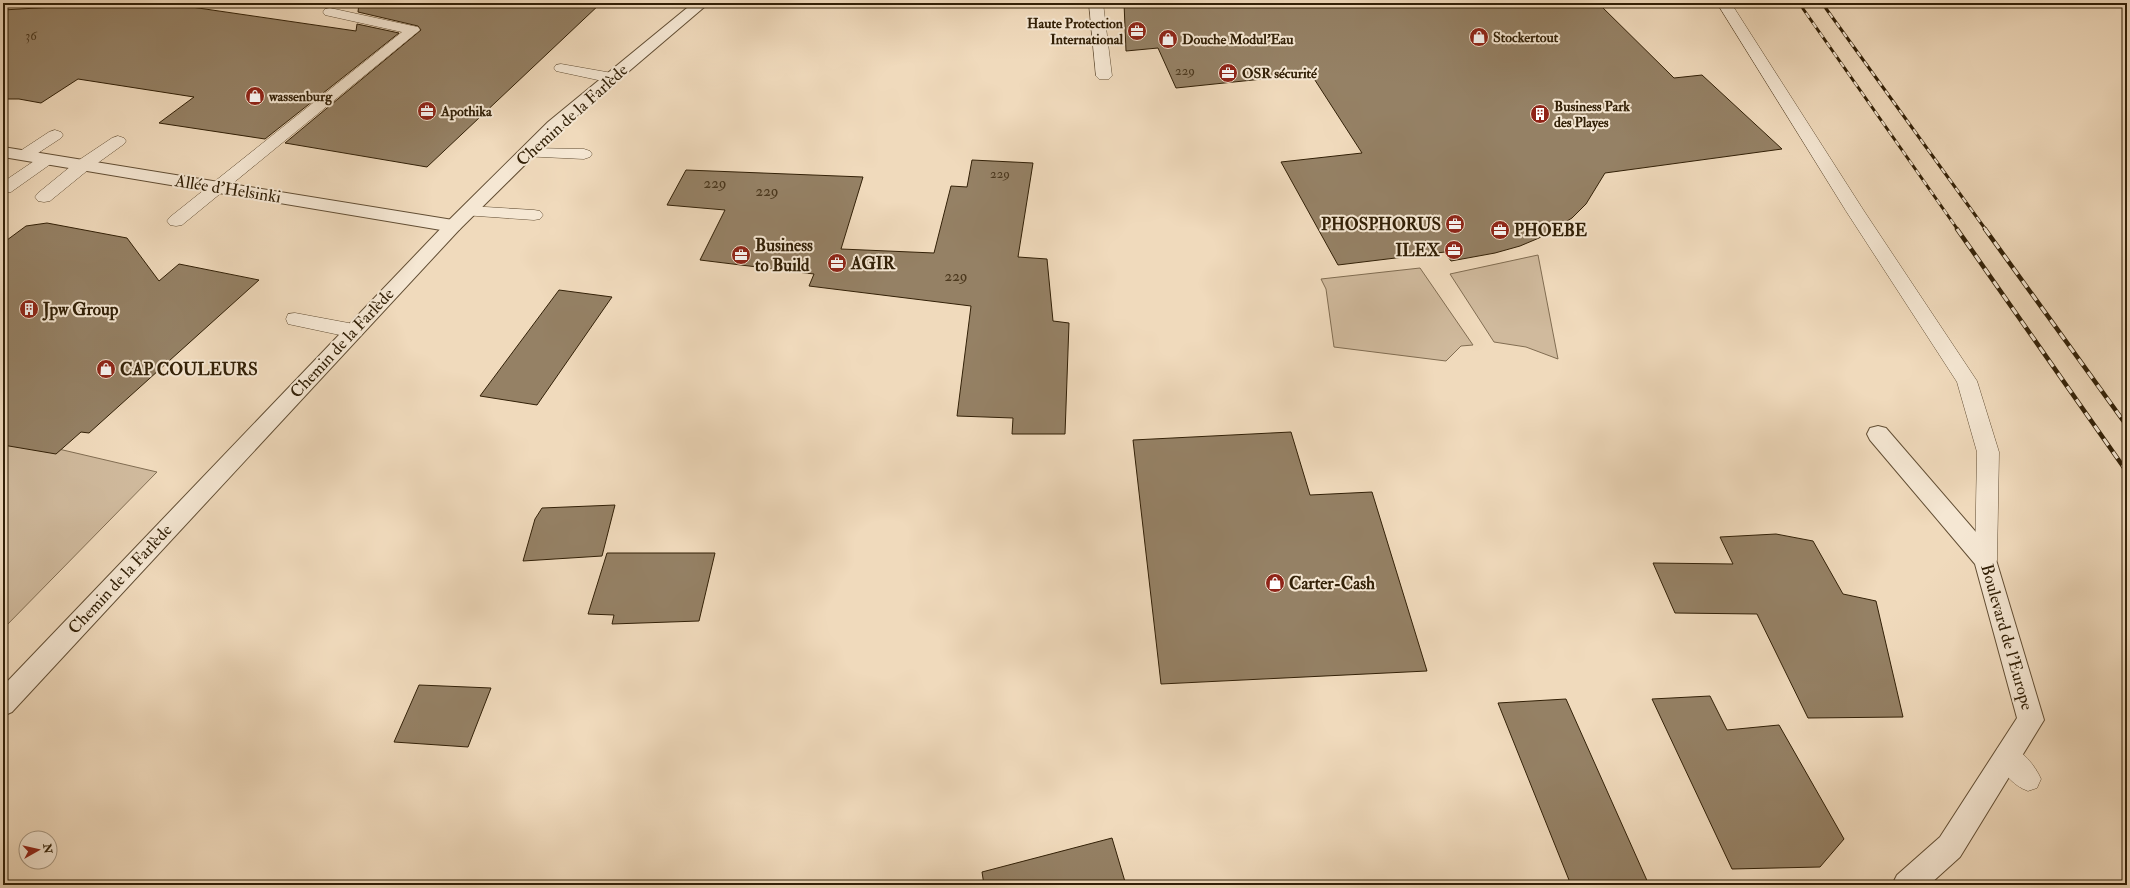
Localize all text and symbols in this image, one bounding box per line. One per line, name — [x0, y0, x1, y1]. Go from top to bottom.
place label: Haute Protection International — [1027, 15, 1124, 48]
office icon: Haute Protection International — [1126, 20, 1148, 42]
shop icon: Stockertout — [1468, 26, 1490, 48]
house number: 36 — [25, 28, 38, 44]
shop icon: Douche Modul'Eau — [1157, 28, 1179, 50]
place label: Stockertout — [1493, 29, 1559, 46]
place label: Douche Modul'Eau — [1182, 31, 1294, 48]
street label: Chemin de la Farlède — [512, 59, 632, 171]
office icon: OSR sécurité — [1217, 62, 1239, 84]
house number: 229 — [1175, 63, 1195, 79]
place label: OSR sécurité — [1242, 65, 1318, 82]
shop icon: wassenburg — [244, 85, 266, 107]
place label: wassenburg — [268, 88, 333, 106]
place label: Business Park des Playes — [1554, 98, 1630, 132]
office icon: Apothika — [416, 100, 438, 122]
place label: Apothika — [440, 103, 493, 121]
building icon: Business Park des Playes — [1529, 103, 1551, 125]
house number: 229 — [990, 166, 1010, 182]
street label: Allée d'Helsinki — [173, 170, 283, 208]
house number: 229 — [704, 174, 726, 193]
house number: 229 — [756, 182, 778, 201]
office icon: PHOSPHORUS — [1444, 213, 1466, 235]
place label: PHOSPHORUS — [1321, 214, 1441, 235]
office icon: PHOEBE — [1489, 219, 1511, 241]
place label: PHOEBE — [1514, 220, 1588, 241]
place label: Business to Build — [755, 235, 813, 276]
office icon: ILEX — [1443, 239, 1465, 261]
place label: ILEX — [1395, 240, 1441, 261]
office icon: Business to Build — [730, 244, 752, 266]
office icon: AGIR — [826, 252, 848, 274]
place label: AGIR — [850, 253, 896, 274]
house number: 229 — [945, 267, 967, 286]
street label: Chemin de la Farlède — [286, 284, 398, 402]
building icon: Jpw Group — [18, 298, 40, 320]
place label: Jpw Group — [42, 299, 119, 321]
shop icon: CAP COULEURS — [95, 358, 117, 380]
place label: CAP COULEURS — [120, 359, 258, 380]
street label: Chemin de la Farlède — [64, 520, 176, 638]
street label: Boulevard de l'Europe — [1975, 562, 2038, 713]
shop icon: Carter-Cash — [1264, 572, 1286, 594]
place label: Carter-Cash — [1289, 573, 1375, 594]
north arrow — [18, 830, 58, 870]
text: N — [40, 842, 55, 856]

